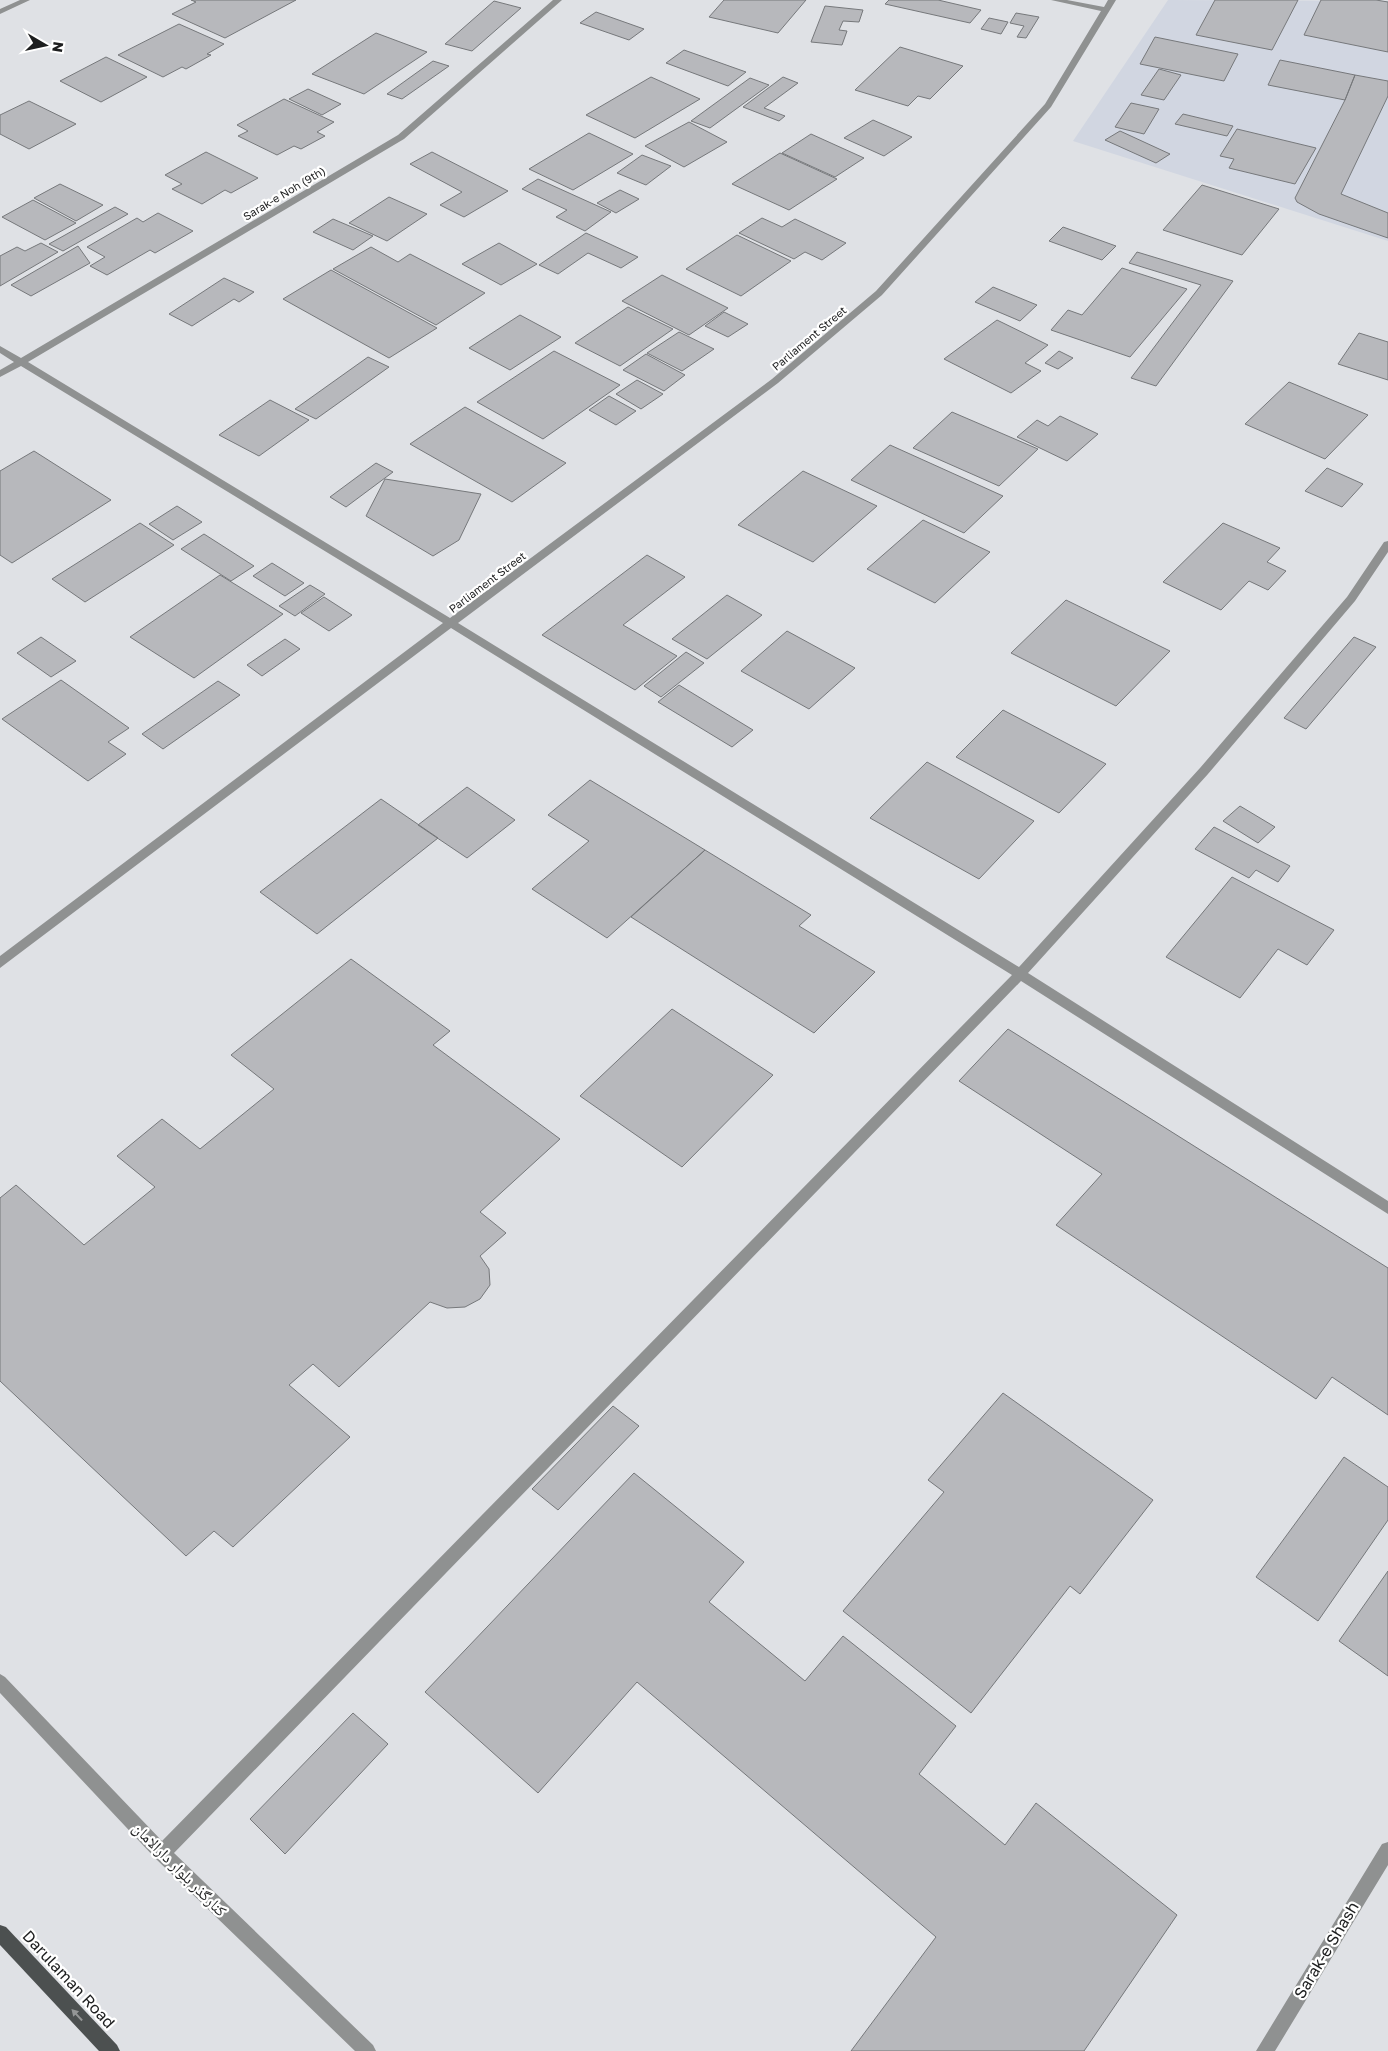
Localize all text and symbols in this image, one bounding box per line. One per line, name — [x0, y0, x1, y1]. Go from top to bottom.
north arrow — [20, 20, 70, 70]
text: N — [49, 41, 68, 54]
street label: Sarak-e Noh (9th) — [241, 163, 327, 223]
street label: Parliament Street — [769, 303, 849, 373]
street label: Parliament Street — [446, 549, 528, 615]
street label: کنارگذر بلوار دارالامان — [128, 1818, 232, 1921]
street label: Sarak-e Shash — [1289, 1898, 1363, 2002]
street label: Darulaman Road — [19, 1926, 119, 2032]
one-way arrow — [71, 2010, 83, 2022]

